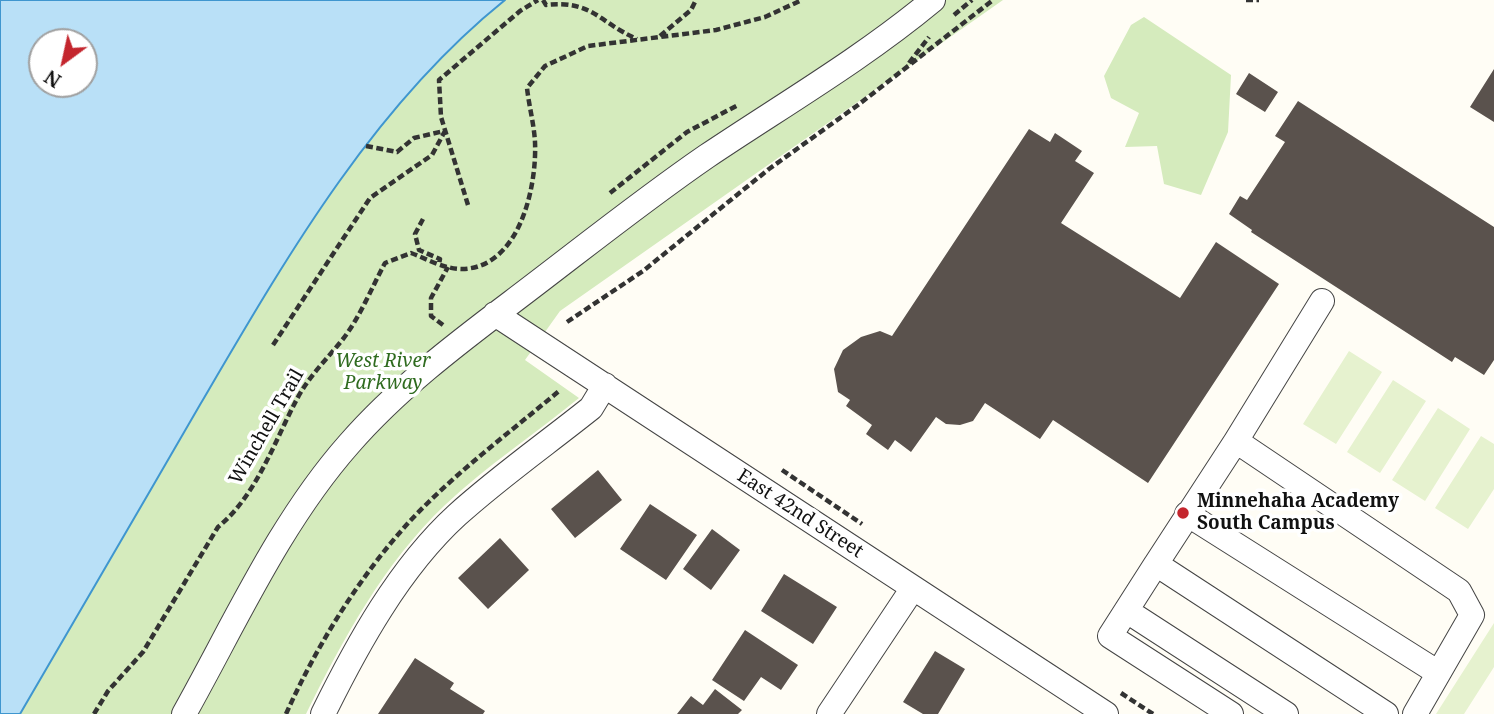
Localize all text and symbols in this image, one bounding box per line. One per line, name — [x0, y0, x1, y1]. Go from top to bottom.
north arrow — [28, 28, 98, 98]
text: N — [39, 64, 66, 94]
park label: West River Parkway — [335, 351, 431, 395]
street label: Winchell Trail — [225, 365, 309, 489]
street label: East 42nd Street — [733, 465, 867, 563]
place label: Minnehaha Academy South Campus — [1197, 491, 1399, 535]
marker: Minnehaha Academy South Campus — [1175, 505, 1191, 521]

